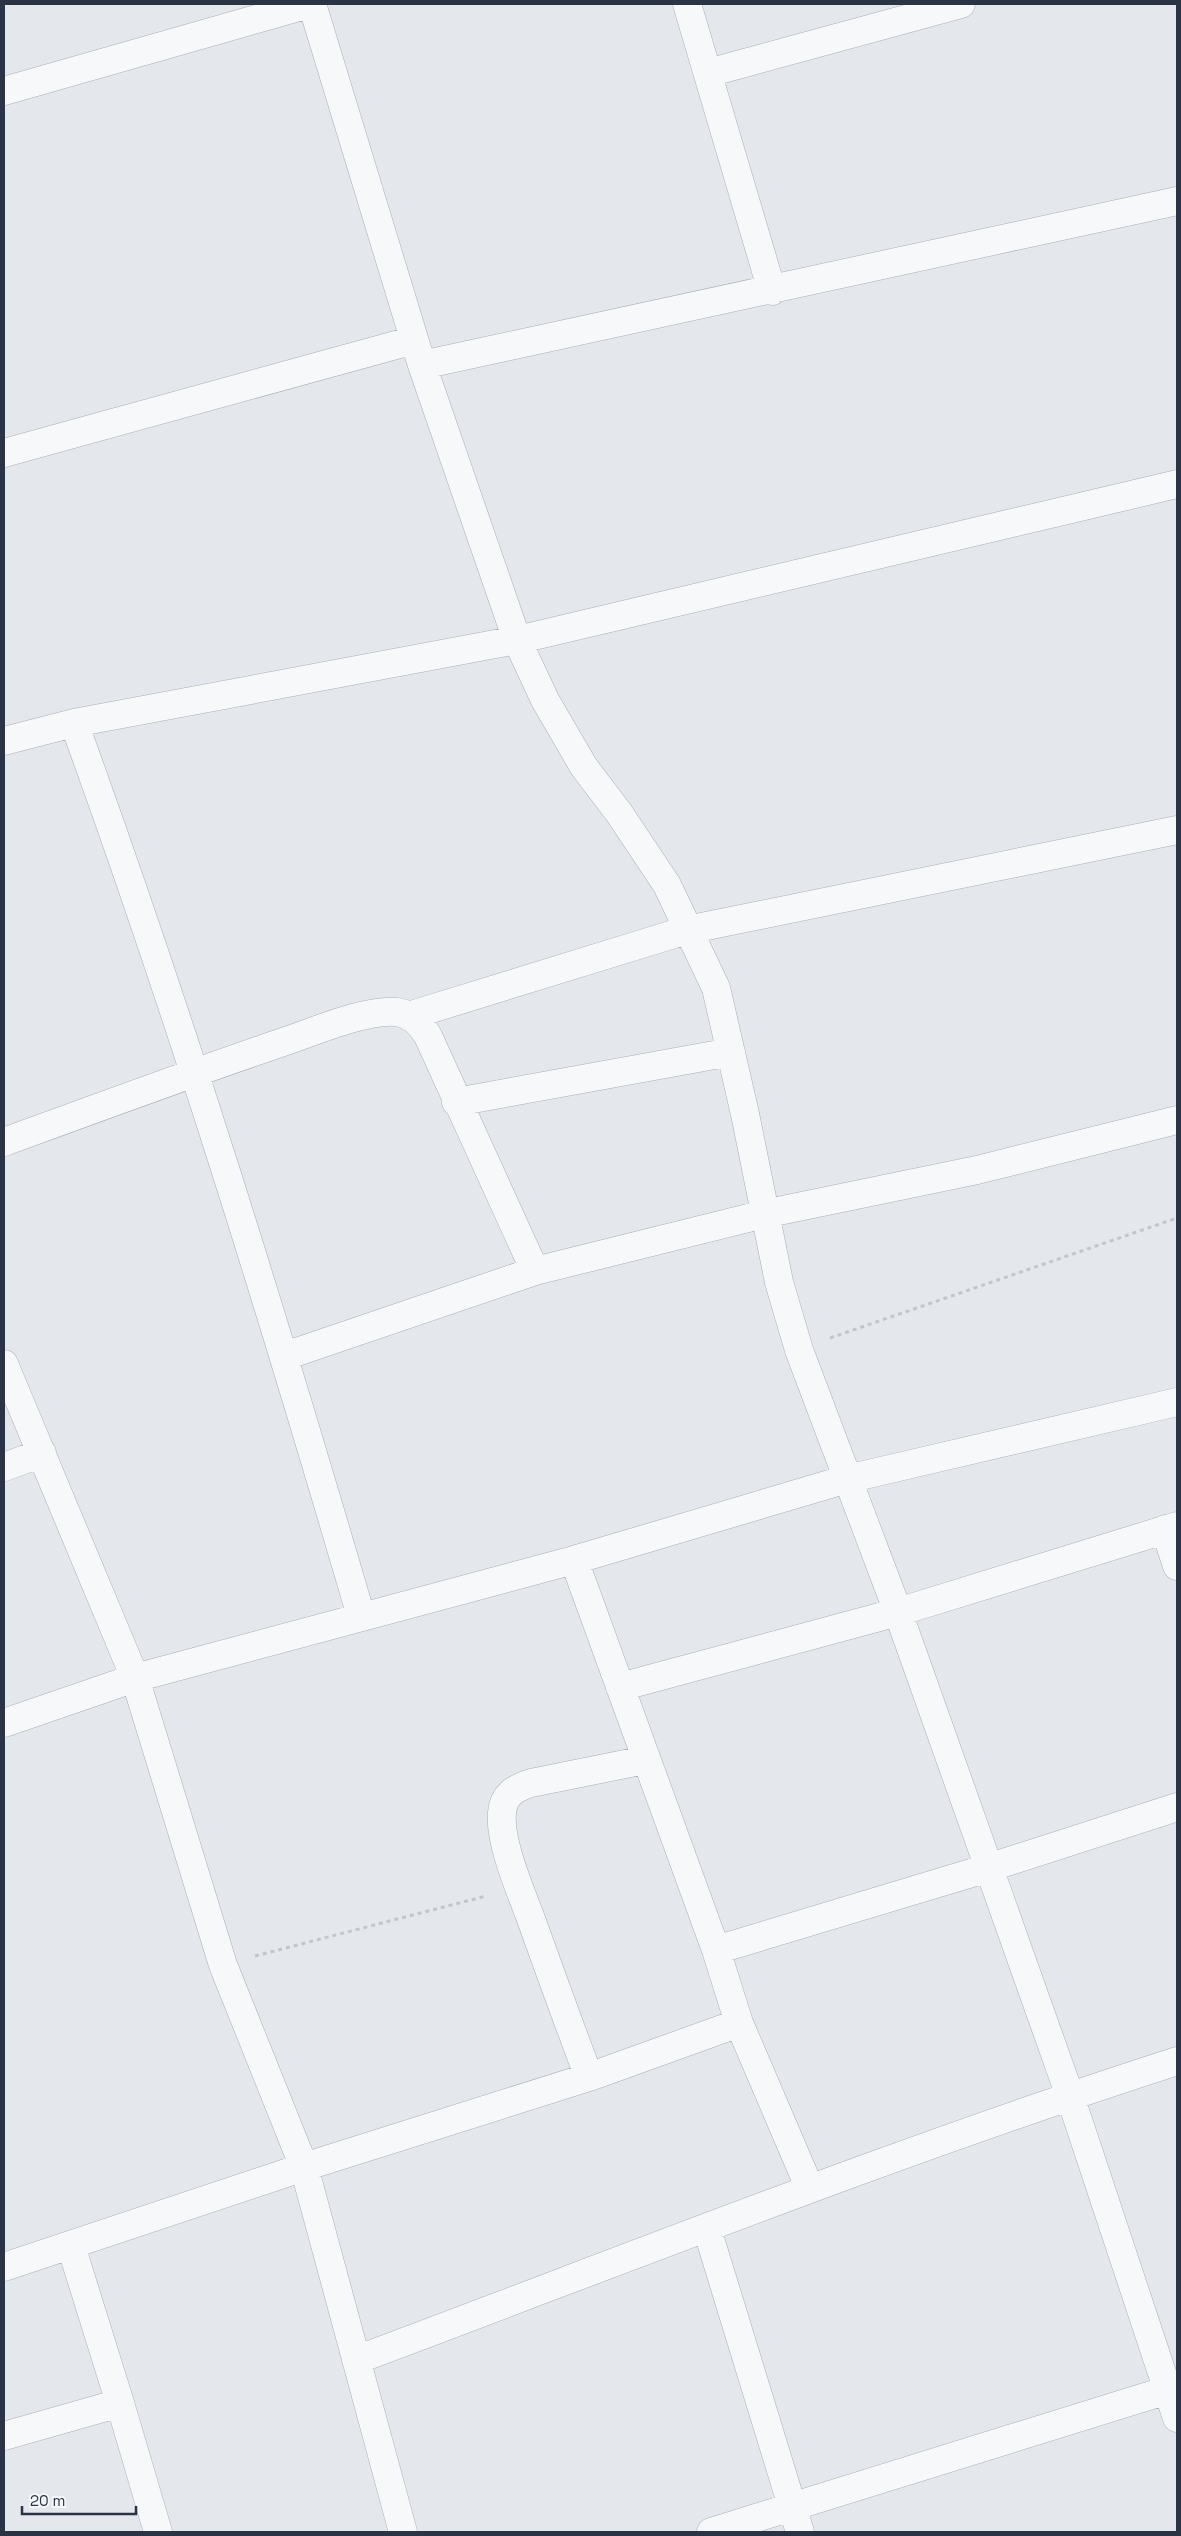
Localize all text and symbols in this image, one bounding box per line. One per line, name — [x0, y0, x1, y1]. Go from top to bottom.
scale bar — [22, 2484, 136, 2516]
text: 20 m — [30, 2491, 65, 2510]

